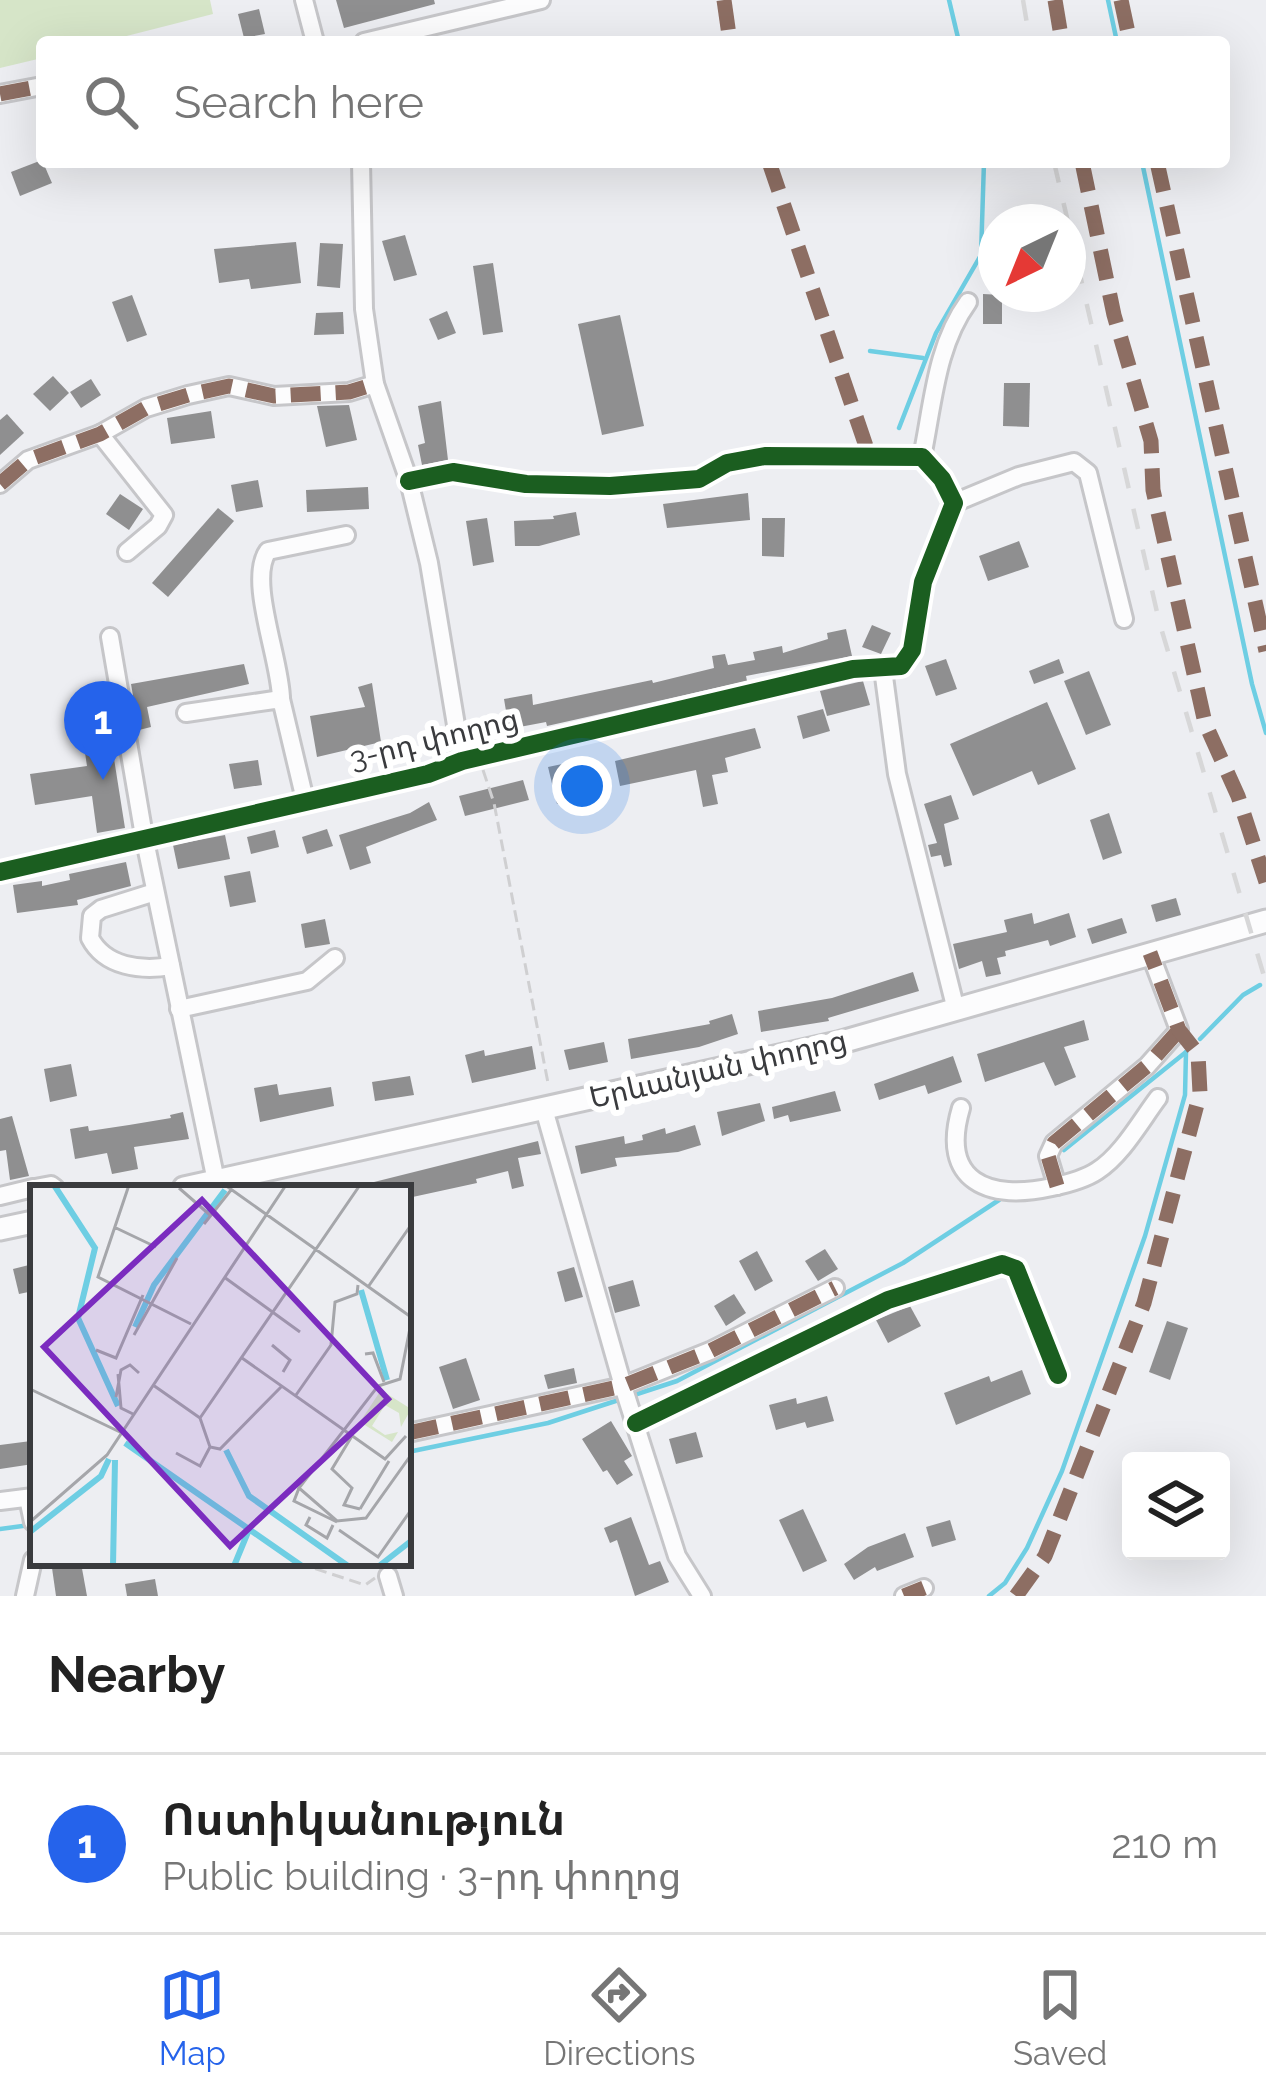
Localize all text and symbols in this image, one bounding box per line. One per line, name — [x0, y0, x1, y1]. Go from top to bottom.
search box — [36, 36, 1230, 168]
icon: search — [78, 69, 144, 135]
text: Search here — [174, 76, 424, 129]
north arrow — [978, 204, 1086, 312]
pin: 1 — [64, 681, 142, 780]
street label: 3-րդ փողոց — [346, 701, 522, 776]
your location — [552, 756, 612, 816]
street label: Երևանյան փողոց — [586, 1022, 850, 1115]
inset map — [30, 1185, 411, 1566]
map controls — [1122, 1452, 1230, 1560]
button: layers — [1122, 1452, 1230, 1560]
text: Nearby — [48, 1644, 225, 1704]
text: Ոստիկանություն — [162, 1793, 565, 1846]
text: 1 — [77, 1821, 97, 1867]
text: 210 m — [1111, 1821, 1218, 1867]
text: Public building · 3-րդ փողոց — [162, 1853, 681, 1899]
tab: Map — [159, 1962, 226, 2073]
tab: Directions — [543, 1962, 696, 2073]
tab: Saved — [1013, 1962, 1107, 2073]

